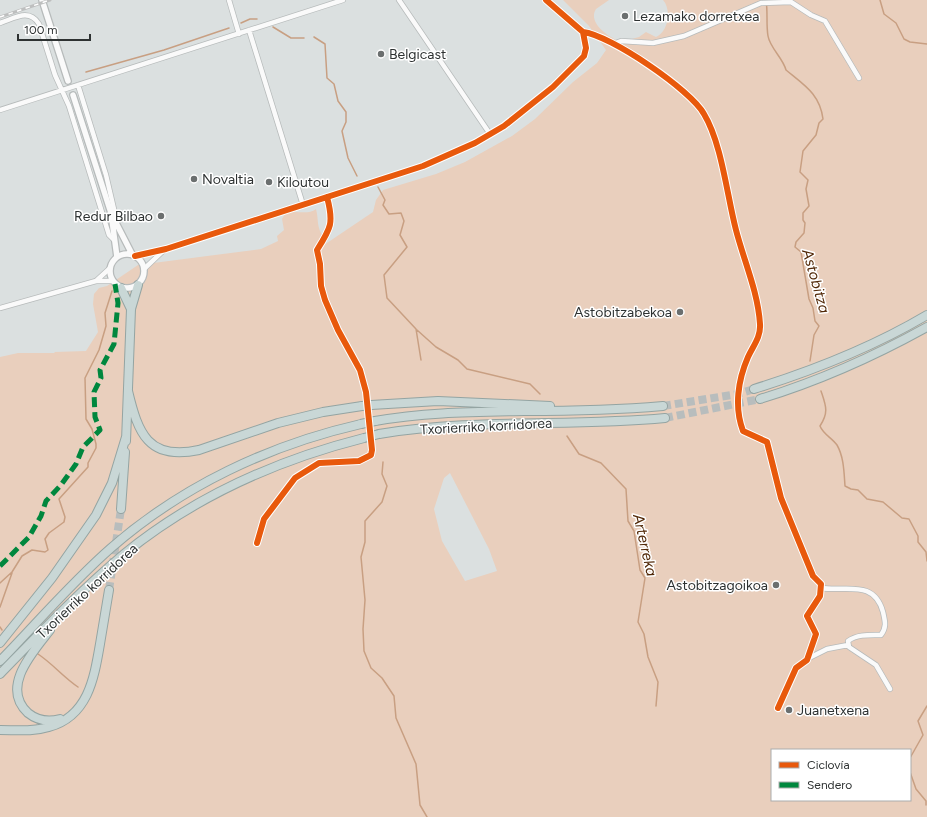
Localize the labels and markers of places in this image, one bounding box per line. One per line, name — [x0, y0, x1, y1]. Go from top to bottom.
place label: Lezamako dorretxea — [633, 8, 759, 25]
marker: Lezamako dorretxea — [620, 11, 630, 21]
place label: Belgicast — [389, 46, 446, 63]
marker: Belgicast — [376, 49, 386, 59]
place label: Novaltia — [202, 171, 254, 188]
marker: Novaltia — [189, 174, 199, 184]
place label: Kiloutou — [277, 174, 329, 191]
marker: Kiloutou — [264, 177, 274, 187]
place label: Redur Bilbao — [74, 208, 153, 225]
marker: Redur Bilbao — [156, 211, 166, 221]
place label: Astobitzabekoa — [574, 304, 672, 321]
marker: Astobitzabekoa — [675, 307, 685, 317]
place label: Astobitzagoikoa — [666, 577, 768, 594]
marker: Astobitzagoikoa — [771, 580, 781, 590]
place label: Juanetxena — [797, 702, 869, 719]
marker: Juanetxena — [784, 705, 794, 715]

